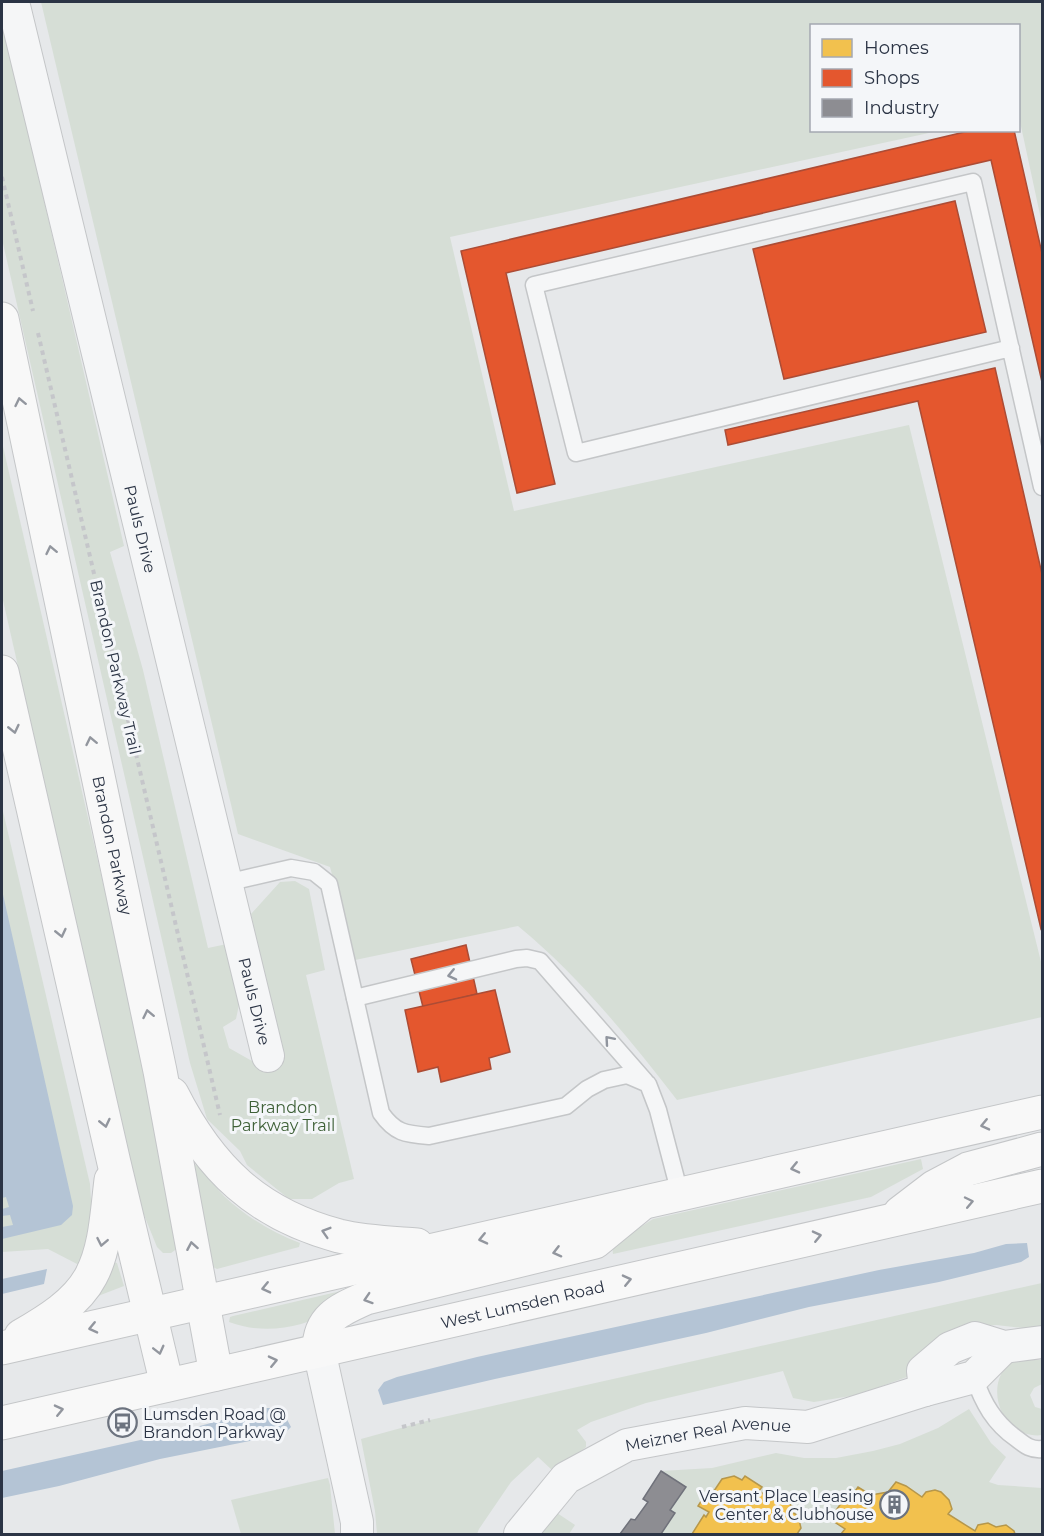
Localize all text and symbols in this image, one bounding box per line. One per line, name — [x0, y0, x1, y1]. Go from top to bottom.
legend — [810, 24, 1020, 132]
text: Homes — [864, 37, 929, 59]
text: Shops — [864, 67, 920, 89]
text: Industry — [864, 97, 939, 119]
one-way arrow — [14, 397, 27, 407]
street label: Pauls Drive — [120, 483, 160, 575]
one-way arrow — [45, 545, 58, 555]
street label: Brandon Parkway Trail — [86, 578, 145, 756]
one-way arrow — [7, 724, 20, 734]
one-way arrow — [85, 736, 98, 746]
street label: Brandon Parkway — [88, 774, 136, 917]
one-way arrow — [54, 928, 67, 938]
street label: Pauls Drive — [234, 955, 274, 1047]
one-way arrow — [447, 967, 457, 980]
one-way arrow — [143, 1009, 156, 1019]
one-way arrow — [605, 1036, 616, 1047]
park label: Brandon Parkway Trail — [231, 1098, 335, 1135]
one-way arrow — [97, 1118, 110, 1128]
one-way arrow — [981, 1118, 991, 1131]
one-way arrow — [790, 1161, 800, 1174]
one-way arrow — [964, 1197, 974, 1210]
one-way arrow — [321, 1227, 332, 1239]
one-way arrow — [812, 1231, 822, 1244]
one-way arrow — [478, 1232, 488, 1245]
one-way arrow — [96, 1237, 109, 1247]
one-way arrow — [186, 1241, 199, 1251]
one-way arrow — [552, 1244, 562, 1257]
one-way arrow — [622, 1274, 632, 1287]
street label: West Lumsden Road — [439, 1277, 606, 1333]
one-way arrow — [261, 1281, 271, 1294]
one-way arrow — [363, 1291, 374, 1304]
one-way arrow — [89, 1320, 99, 1333]
one-way arrow — [151, 1345, 164, 1355]
one-way arrow — [268, 1355, 278, 1368]
one-way arrow — [53, 1404, 63, 1417]
place label: Lumsden Road @ Brandon Parkway — [143, 1405, 286, 1442]
bus stop icon: Lumsden Road @ Brandon Parkway — [106, 1407, 138, 1439]
street label: Meizner Real Avenue — [624, 1414, 792, 1455]
place label: Versant Place Leasing Center & Clubhouse — [699, 1487, 874, 1524]
building icon: Versant Place Leasing Center & Clubhouse — [879, 1489, 911, 1521]

